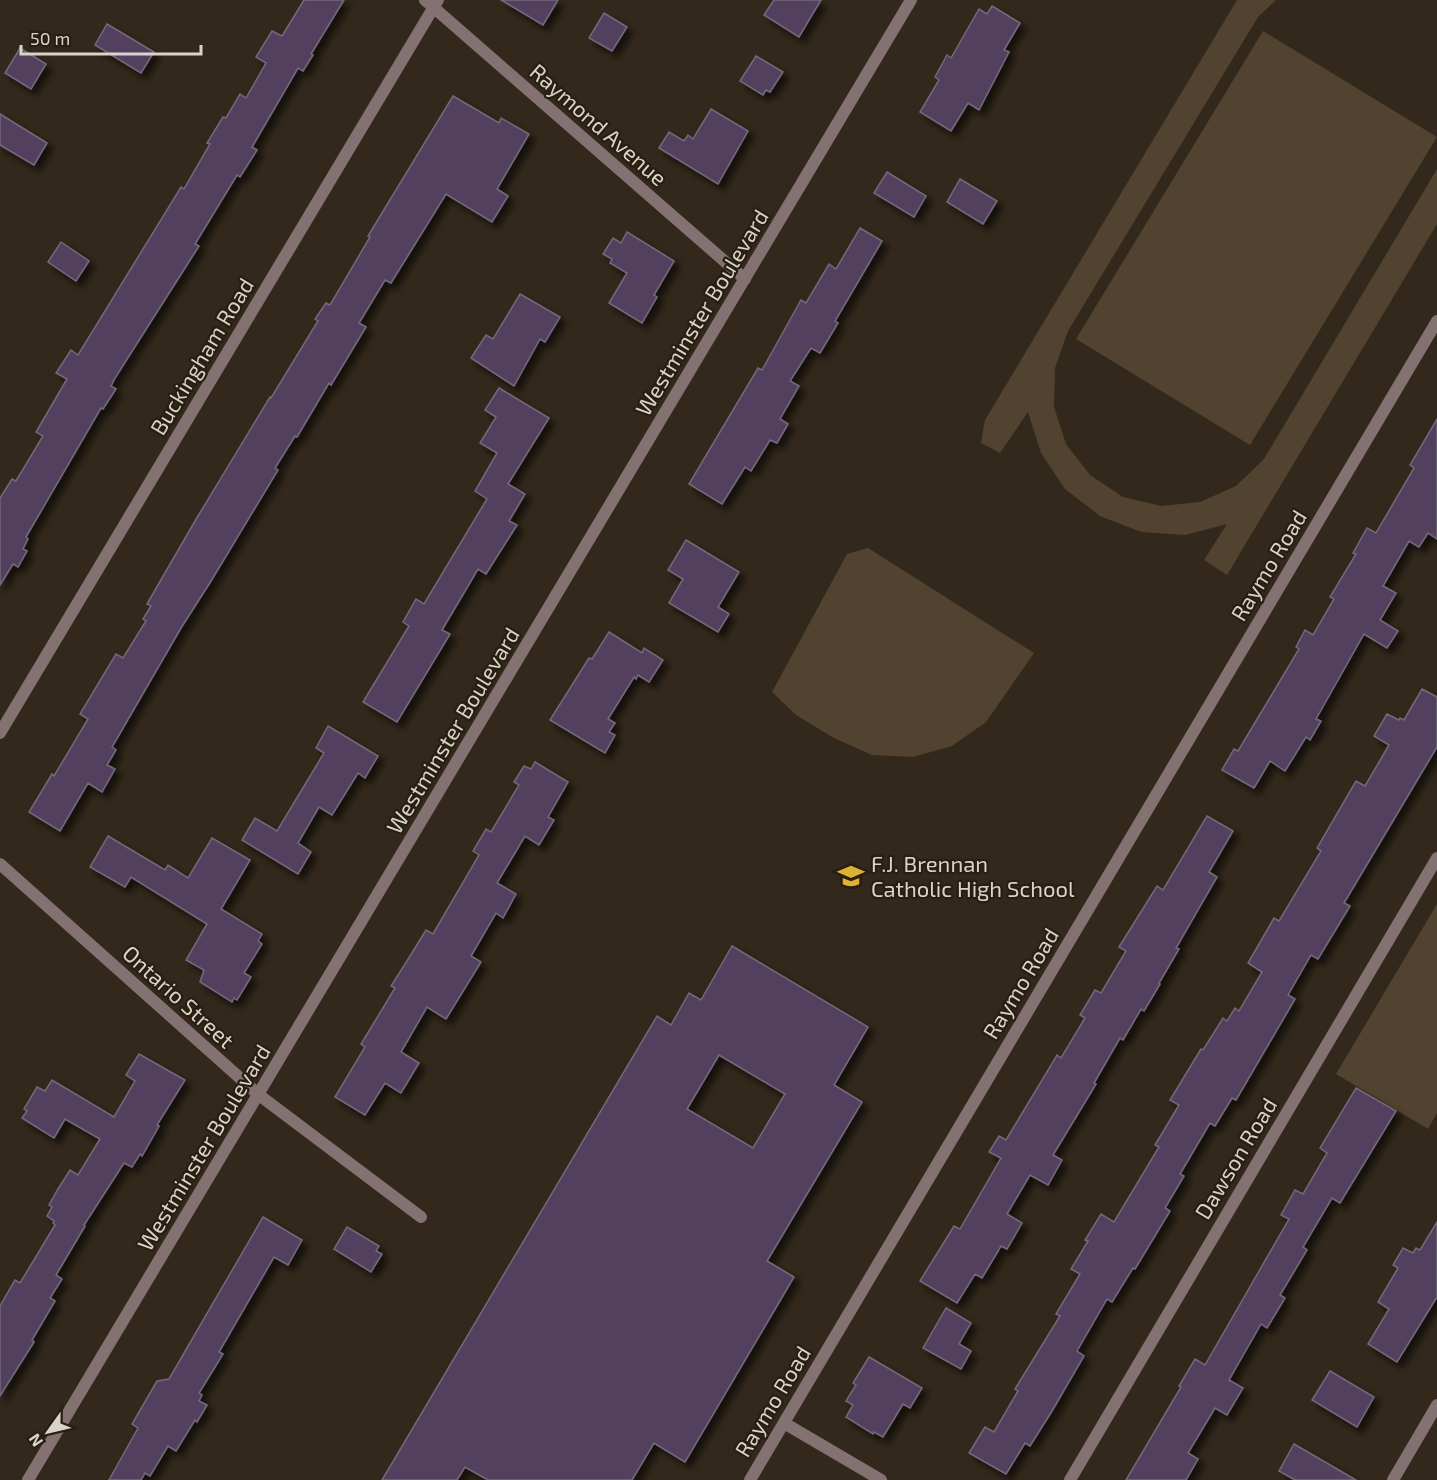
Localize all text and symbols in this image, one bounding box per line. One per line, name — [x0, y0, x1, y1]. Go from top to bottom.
scale bar — [21, 18, 201, 56]
text: 50 m — [30, 27, 70, 49]
street label: Raymond Avenue — [525, 58, 673, 190]
street label: Westminster Boulevard — [629, 204, 773, 420]
street label: Buckingham Road — [144, 273, 258, 439]
street label: Raymo Road — [1225, 505, 1311, 625]
street label: Westminster Boulevard — [380, 622, 524, 838]
place label: F.J. Brennan Catholic High School — [871, 850, 1075, 901]
school or university icon: F.J. Brennan Catholic High School — [836, 861, 866, 891]
street label: Raymo Road — [977, 923, 1063, 1043]
street label: Ontario Street — [118, 939, 240, 1053]
street label: Westminster Boulevard — [131, 1039, 275, 1255]
street label: Dawson Road — [1189, 1093, 1281, 1223]
street label: Raymo Road — [729, 1341, 815, 1461]
north arrow — [18, 1402, 78, 1462]
text: N — [24, 1431, 46, 1451]

